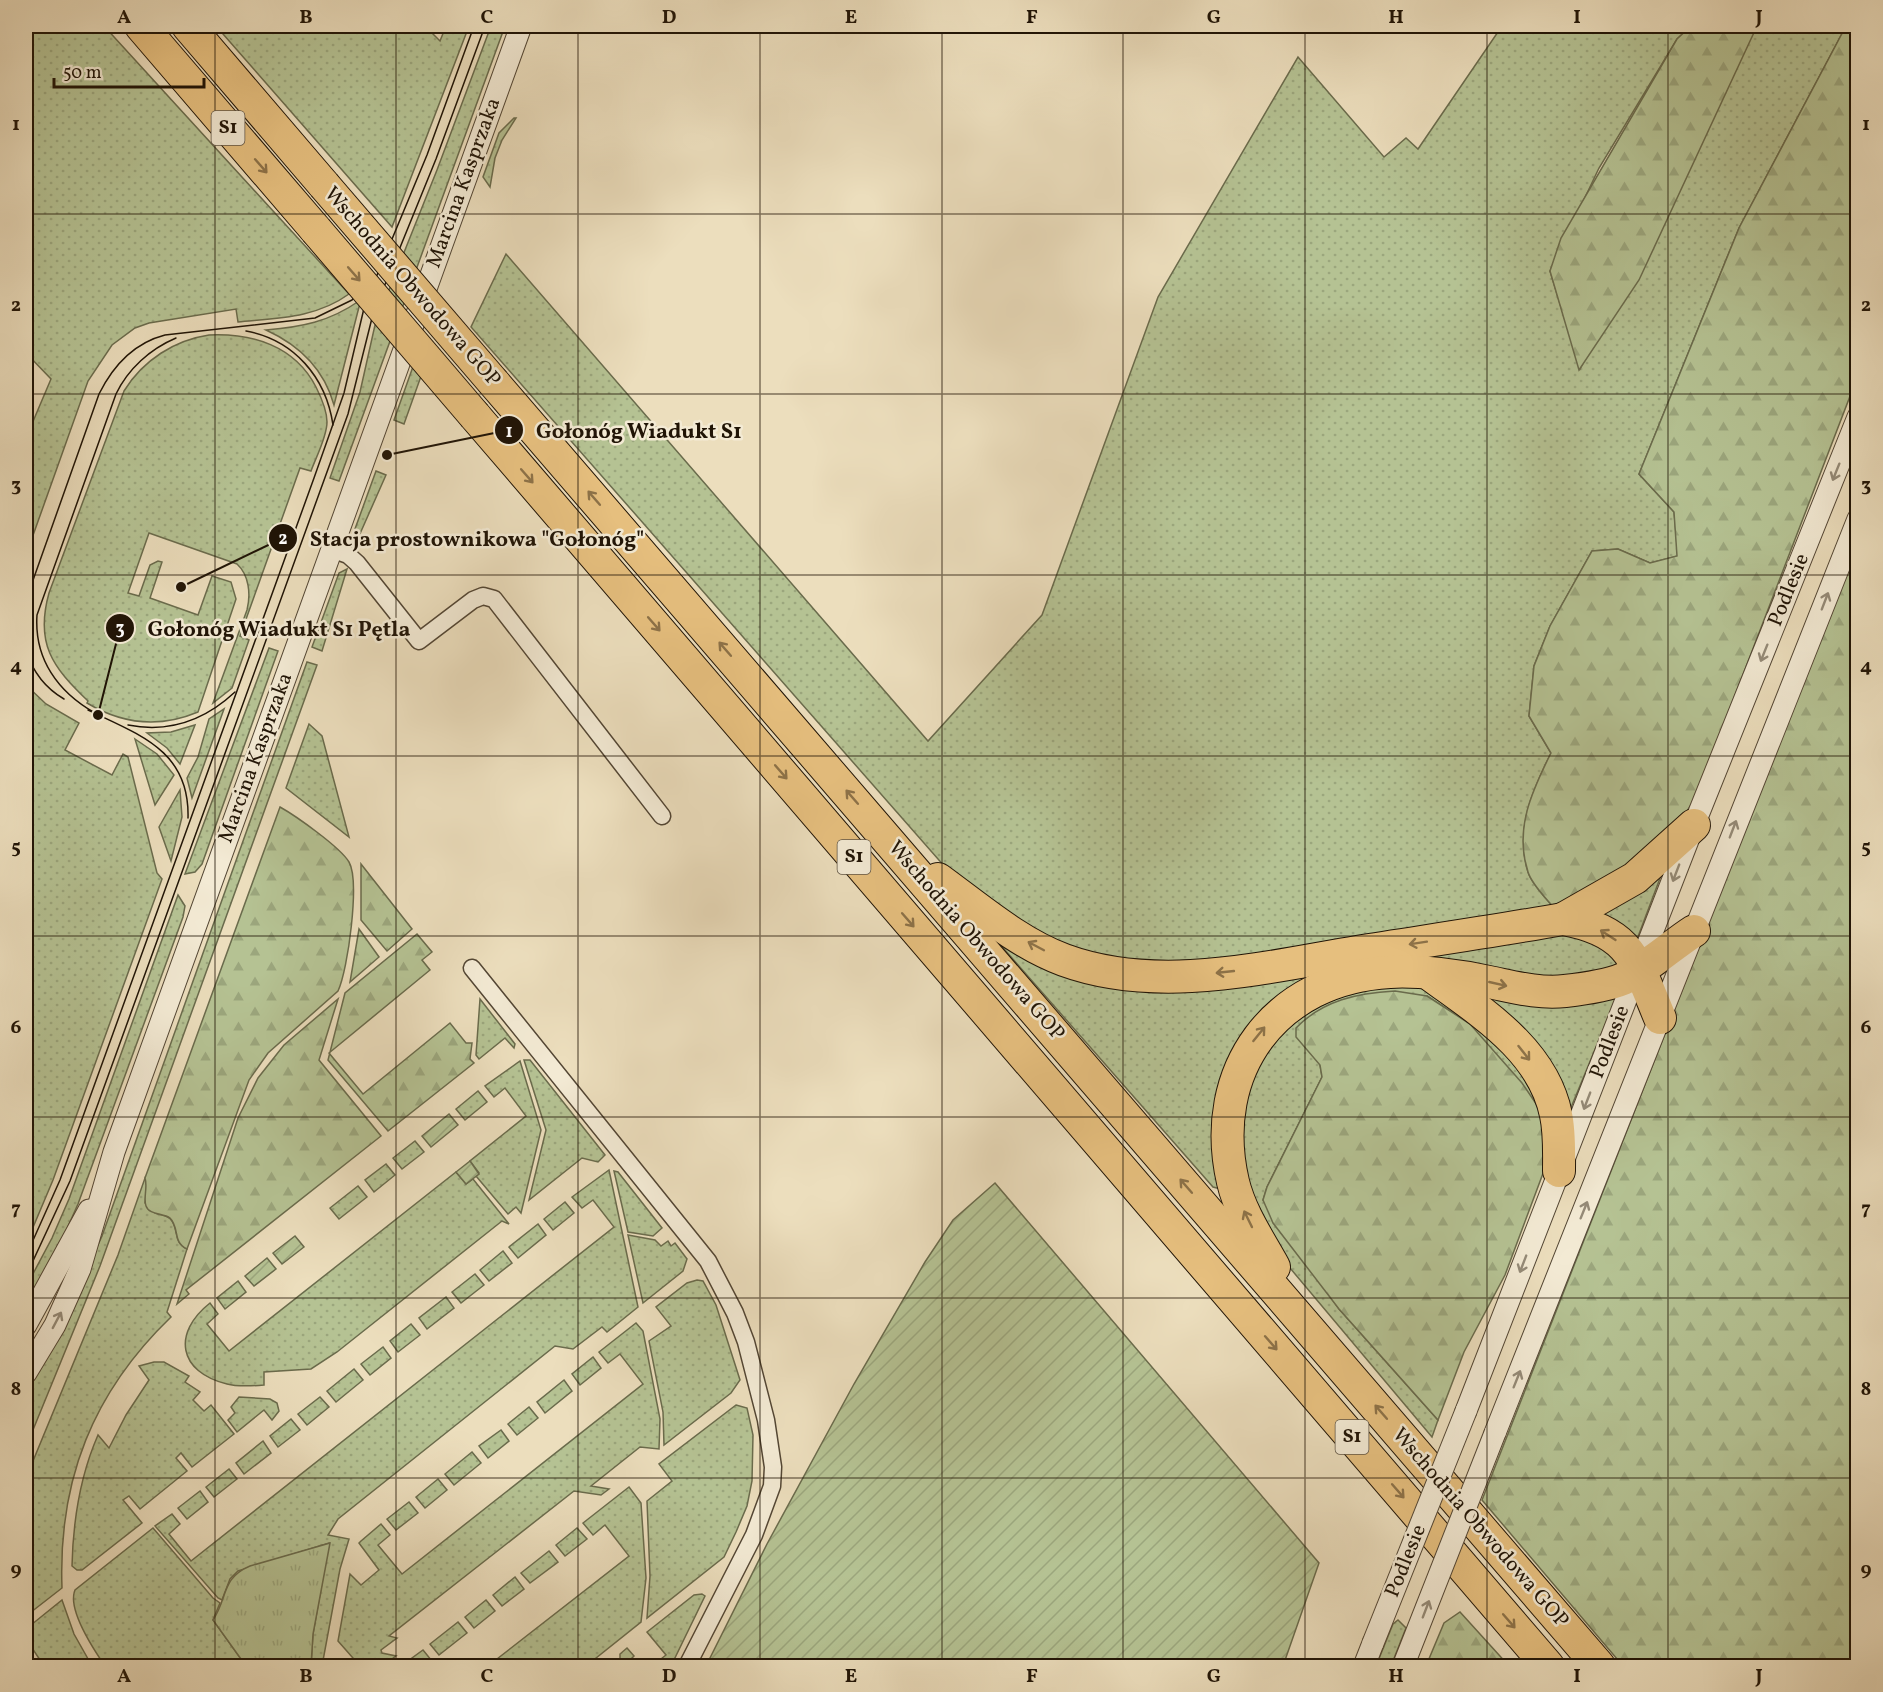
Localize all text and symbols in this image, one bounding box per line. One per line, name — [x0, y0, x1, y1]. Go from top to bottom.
text: A — [117, 4, 131, 32]
text: B — [299, 4, 313, 32]
text: C — [481, 4, 494, 32]
text: D — [662, 4, 676, 32]
text: E — [845, 4, 857, 32]
text: F — [1026, 4, 1038, 32]
text: G — [1207, 4, 1221, 32]
text: H — [1388, 4, 1404, 32]
text: I — [1573, 4, 1581, 32]
text: J — [1754, 4, 1763, 32]
scale bar — [54, 51, 204, 89]
text: 50 m — [63, 61, 102, 86]
street label: Marcina Kasprzaka — [420, 94, 508, 272]
text: 1 — [12, 111, 20, 139]
road number: S1 — [212, 111, 244, 145]
text: 1 — [1862, 111, 1870, 139]
one-way arrow — [254, 158, 268, 173]
street label: Wschodnia Obwodowa GOP — [317, 181, 507, 393]
one-way arrow — [347, 266, 361, 281]
text: 2 — [11, 292, 21, 320]
text: 2 — [1861, 292, 1871, 320]
callout: Gołonóg Wiadukt S1 — [494, 410, 754, 450]
text: Gołonóg Wiadukt S1 — [536, 417, 742, 448]
text: 1 — [505, 420, 513, 445]
one-way arrow — [1830, 462, 1841, 481]
one-way arrow — [520, 468, 534, 483]
text: 3 — [11, 472, 21, 500]
text: 3 — [1861, 472, 1871, 500]
one-way arrow — [587, 491, 601, 506]
callout: Stacja prostownikowa "Gołonóg" — [268, 518, 657, 558]
text: Stacja prostownikowa "Gołonóg" — [310, 525, 644, 556]
text: 2 — [278, 527, 288, 552]
street label: Podlesie — [1761, 549, 1817, 631]
one-way arrow — [1820, 592, 1831, 611]
callout: Gołonóg Wiadukt S1 Pętla — [105, 608, 423, 648]
text: Gołonóg Wiadukt S1 Pętla — [148, 615, 410, 646]
one-way arrow — [647, 616, 661, 631]
text: 3 — [115, 617, 125, 642]
one-way arrow — [718, 642, 732, 657]
one-way arrow — [1758, 643, 1769, 662]
text: 4 — [10, 653, 22, 681]
text: 4 — [1860, 653, 1872, 681]
street label: Marcina Kasprzaka — [212, 669, 300, 847]
one-way arrow — [774, 764, 788, 779]
one-way arrow — [845, 790, 859, 805]
one-way arrow — [1729, 821, 1740, 839]
text: 5 — [11, 834, 21, 862]
text: 5 — [1861, 834, 1871, 862]
street label: Wschodnia Obwodowa GOP — [881, 835, 1071, 1047]
road number: S1 — [838, 840, 870, 874]
one-way arrow — [1670, 863, 1681, 882]
one-way arrow — [901, 912, 915, 927]
one-way arrow — [1600, 929, 1617, 941]
one-way arrow — [1409, 937, 1429, 948]
one-way arrow — [1027, 940, 1045, 951]
one-way arrow — [1216, 967, 1236, 978]
one-way arrow — [1488, 979, 1507, 991]
street label: Podlesie — [1583, 1001, 1637, 1083]
text: 6 — [11, 1014, 22, 1042]
text: 6 — [1861, 1014, 1872, 1042]
one-way arrow — [1253, 1026, 1266, 1042]
one-way arrow — [1517, 1045, 1530, 1061]
one-way arrow — [1580, 1091, 1591, 1110]
one-way arrow — [1179, 1179, 1193, 1194]
text: 7 — [11, 1195, 21, 1223]
text: 7 — [1861, 1195, 1871, 1223]
one-way arrow — [1579, 1201, 1590, 1220]
one-way arrow — [1241, 1211, 1253, 1229]
one-way arrow — [1517, 1254, 1528, 1273]
one-way arrow — [51, 1312, 63, 1329]
one-way arrow — [1264, 1335, 1278, 1350]
one-way arrow — [1512, 1370, 1523, 1388]
text: 8 — [11, 1376, 21, 1404]
text: 8 — [1861, 1376, 1871, 1404]
one-way arrow — [1374, 1404, 1387, 1420]
road number: S1 — [1336, 1420, 1368, 1454]
street label: Wschodnia Obwodowa GOP — [1385, 1422, 1575, 1634]
one-way arrow — [1391, 1483, 1405, 1498]
street label: Podlesie — [1378, 1520, 1434, 1602]
text: 9 — [10, 1556, 22, 1584]
text: 9 — [1860, 1556, 1872, 1584]
one-way arrow — [1421, 1600, 1432, 1619]
one-way arrow — [1502, 1613, 1516, 1628]
text: A — [117, 1663, 131, 1691]
text: B — [299, 1663, 313, 1691]
text: C — [481, 1663, 494, 1691]
text: D — [662, 1663, 676, 1691]
text: E — [845, 1663, 857, 1691]
text: F — [1026, 1663, 1038, 1691]
text: G — [1207, 1663, 1221, 1691]
text: H — [1388, 1663, 1404, 1691]
text: I — [1573, 1663, 1581, 1691]
text: J — [1754, 1663, 1763, 1691]

